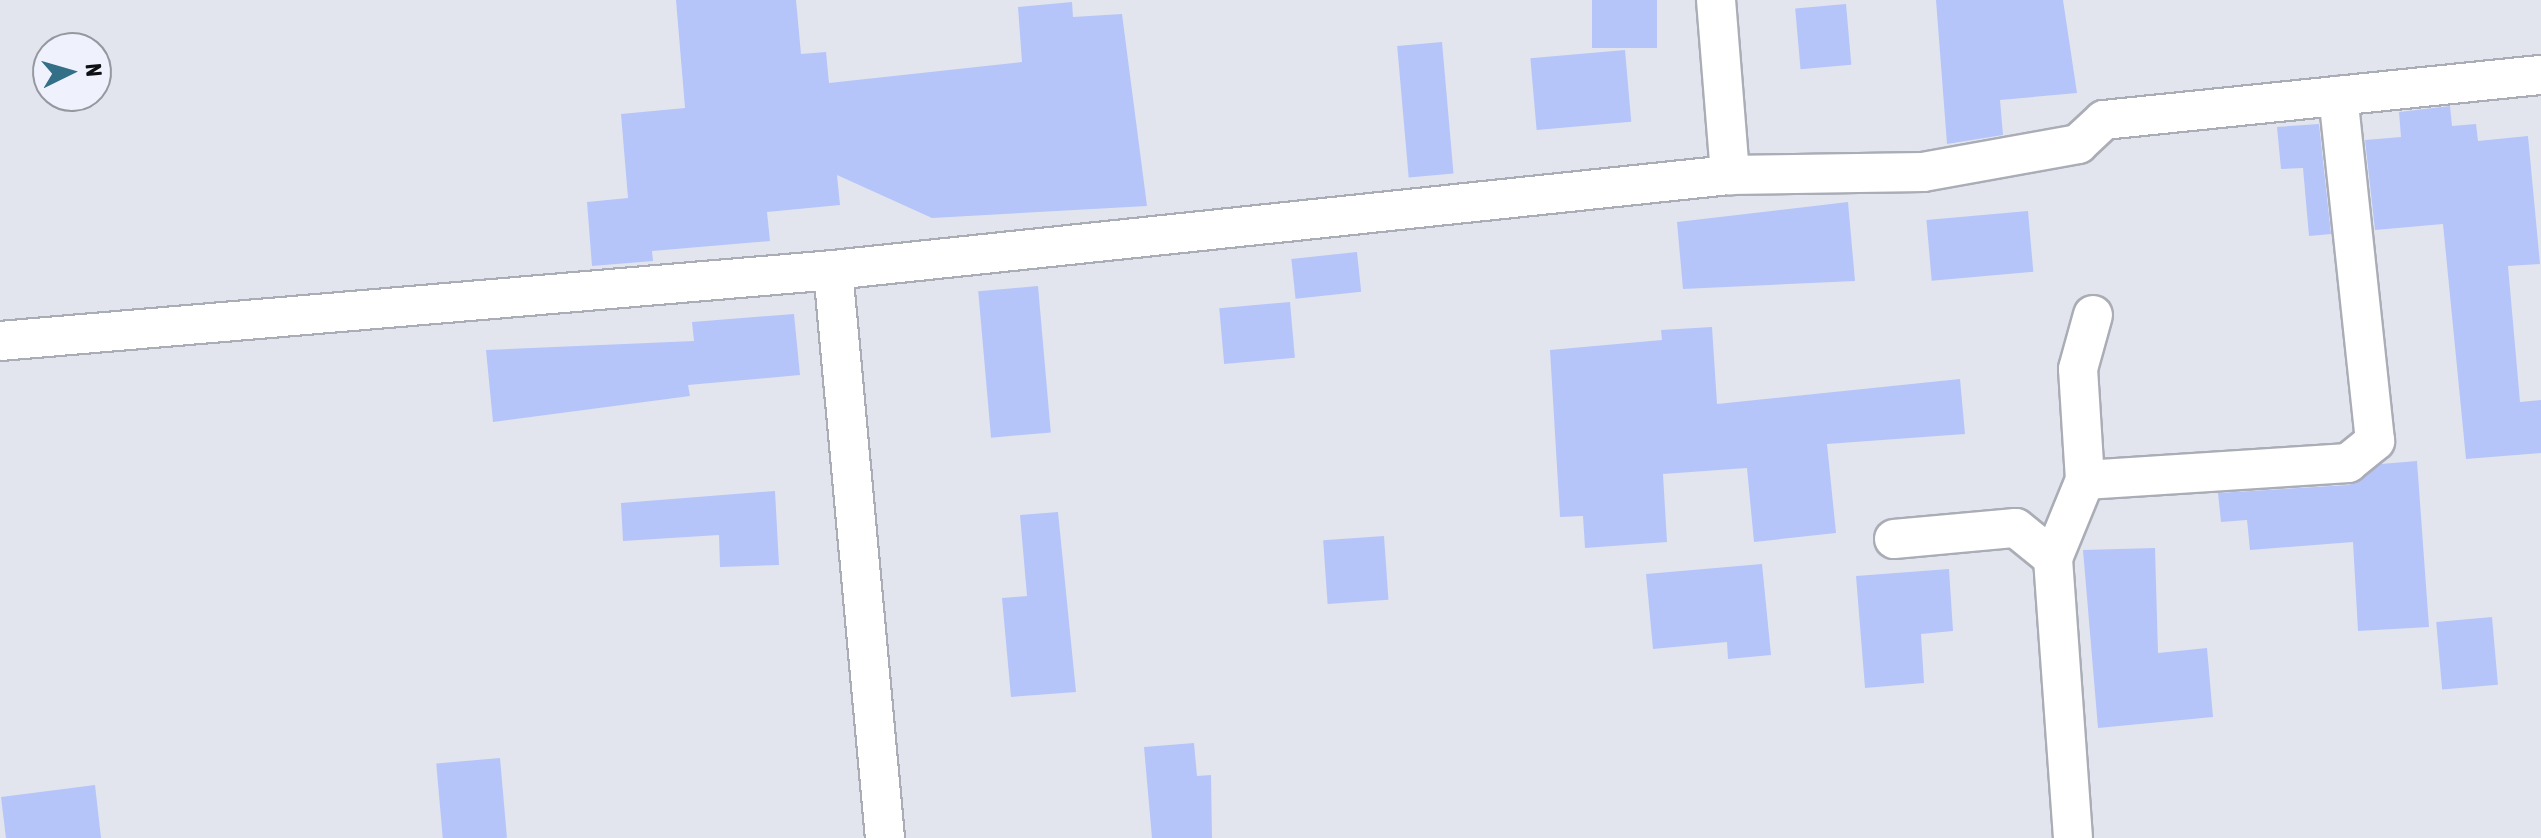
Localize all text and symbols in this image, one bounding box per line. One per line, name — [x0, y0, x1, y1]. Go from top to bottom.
north arrow — [32, 32, 112, 112]
text: N — [80, 62, 107, 78]

